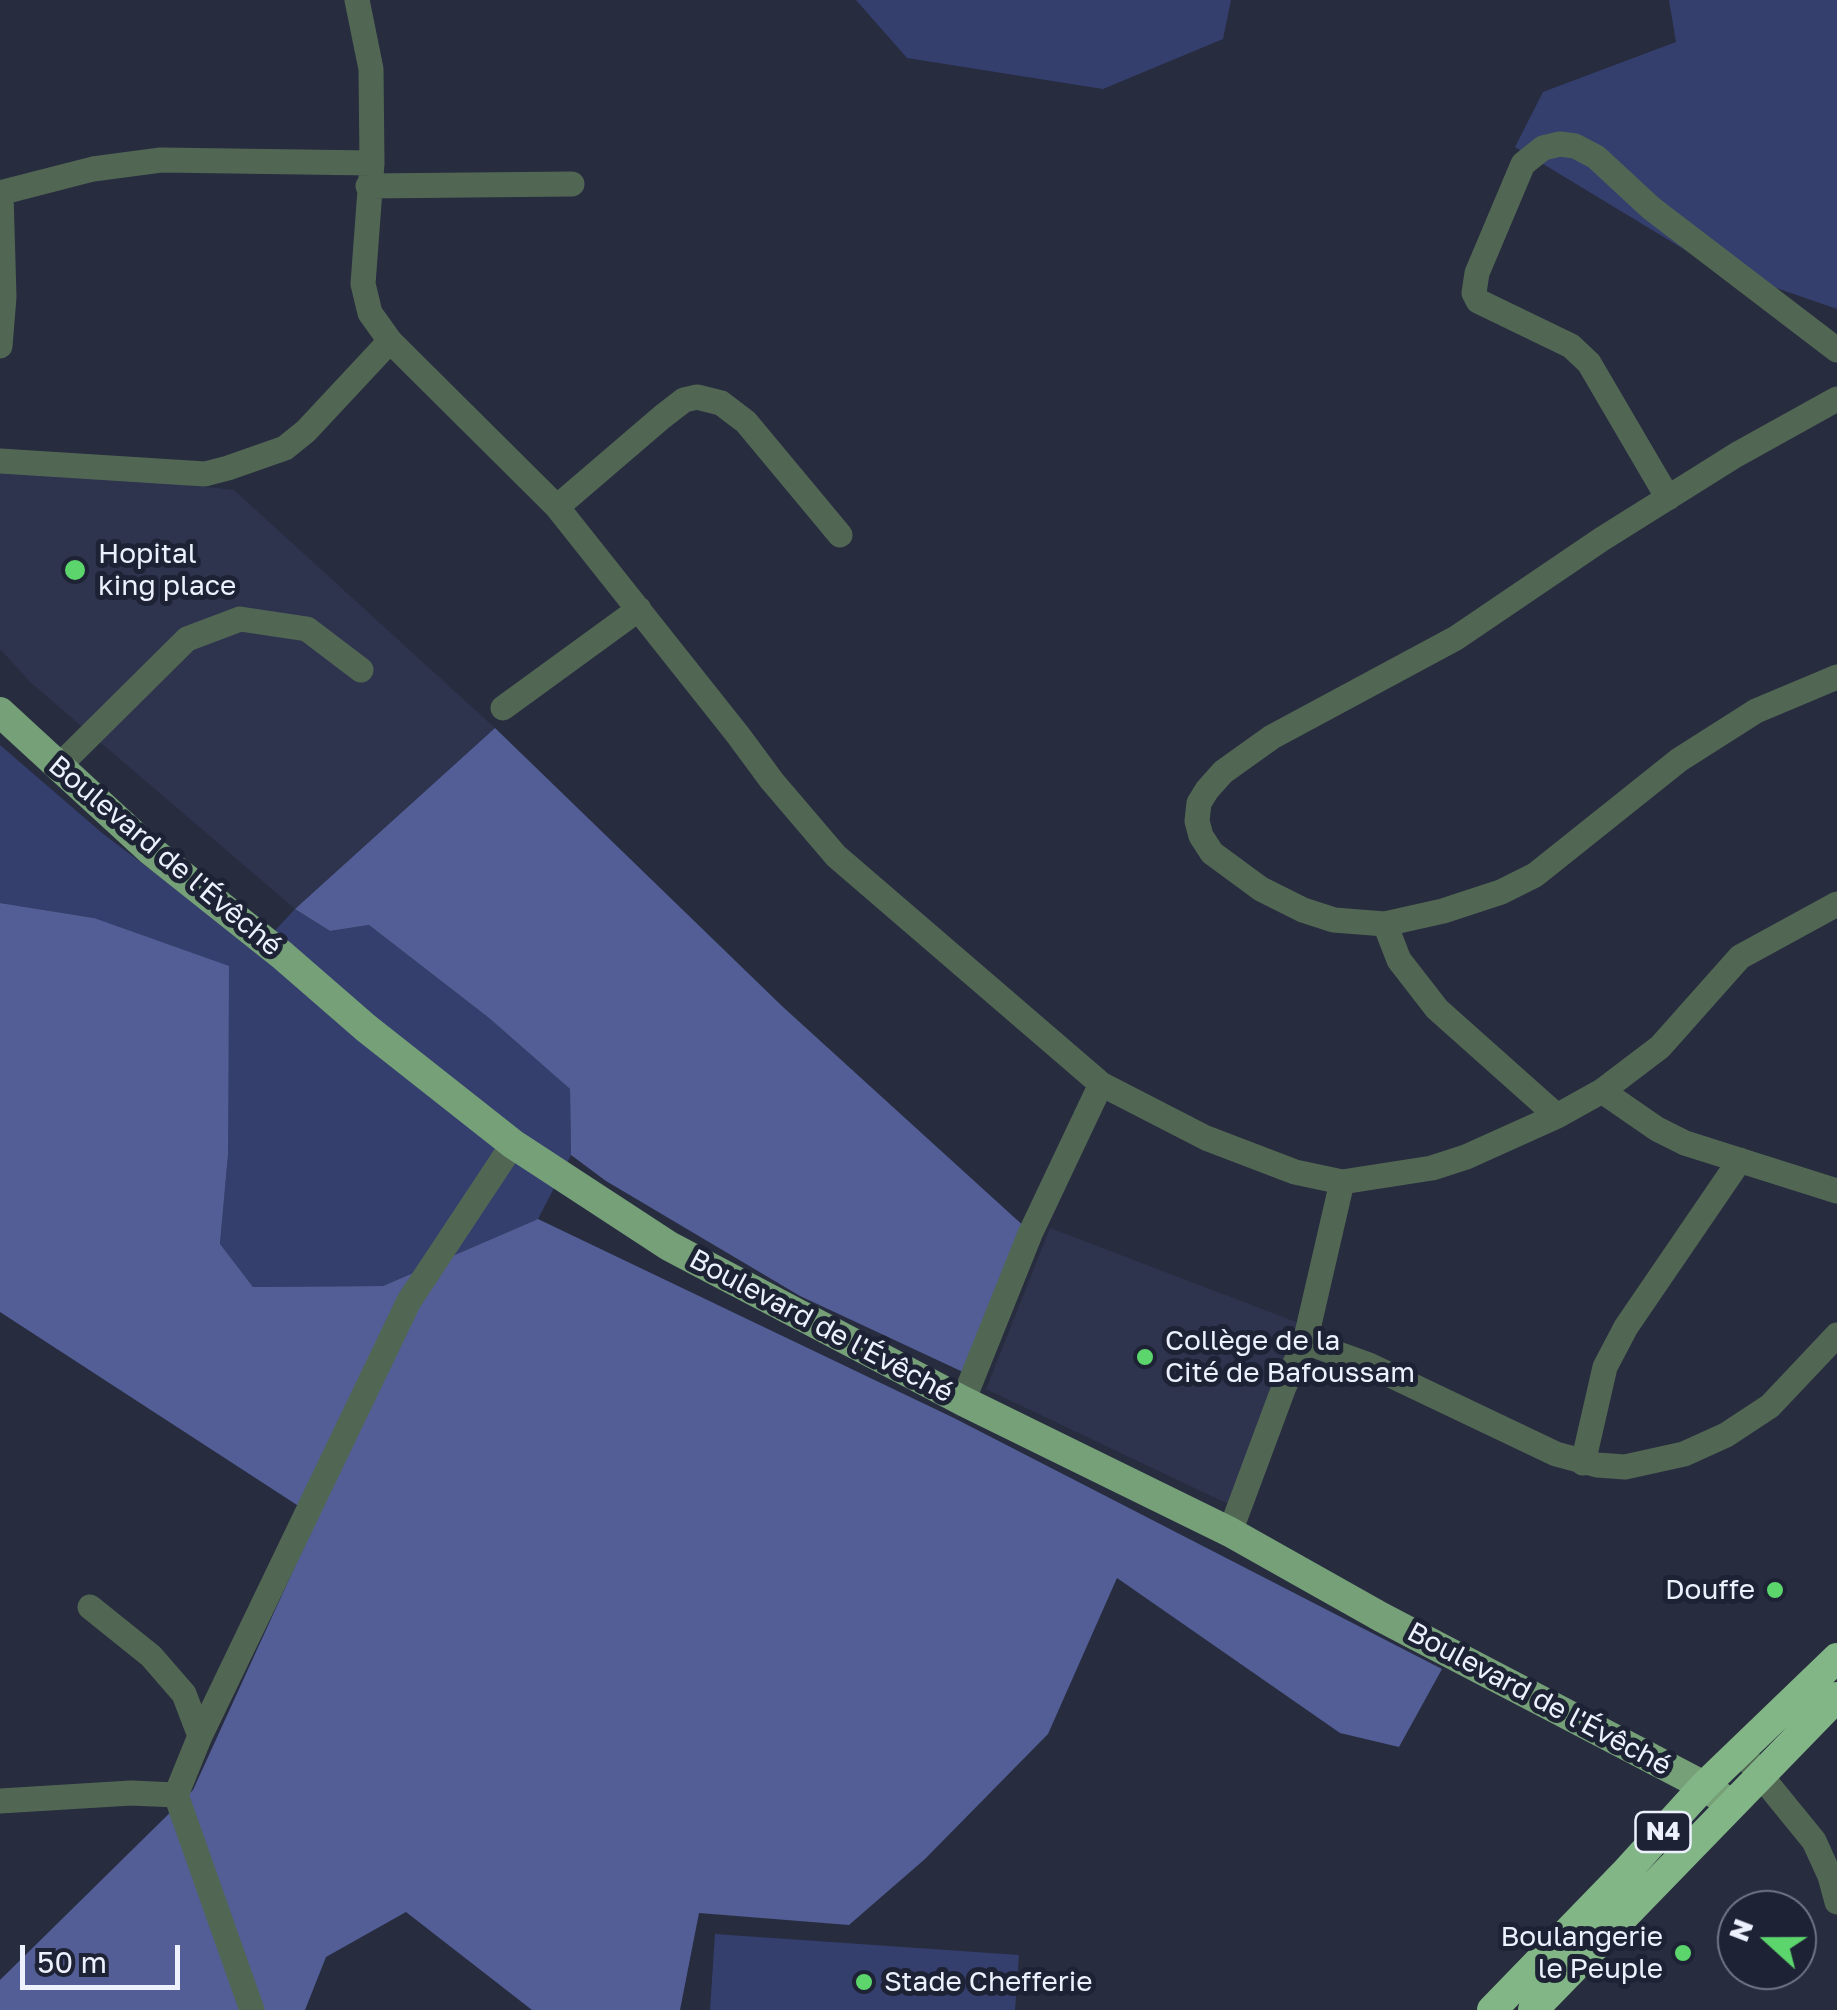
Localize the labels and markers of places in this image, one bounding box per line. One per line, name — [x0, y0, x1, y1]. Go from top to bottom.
place label: Hopital king place — [98, 537, 236, 603]
marker: Hopital king place — [62, 557, 88, 583]
place label: Collège de la Cité de Bafoussam — [1165, 1324, 1415, 1390]
marker: Collège de la Cité de Bafoussam — [1134, 1346, 1156, 1368]
place label: Douffe — [1665, 1573, 1755, 1607]
marker: Douffe — [1764, 1579, 1786, 1601]
place label: Boulangerie le Peuple — [1500, 1920, 1663, 1986]
marker: Boulangerie le Peuple — [1672, 1942, 1694, 1964]
place label: Stade Chefferie — [884, 1965, 1092, 1999]
marker: Stade Chefferie — [853, 1971, 875, 1993]

